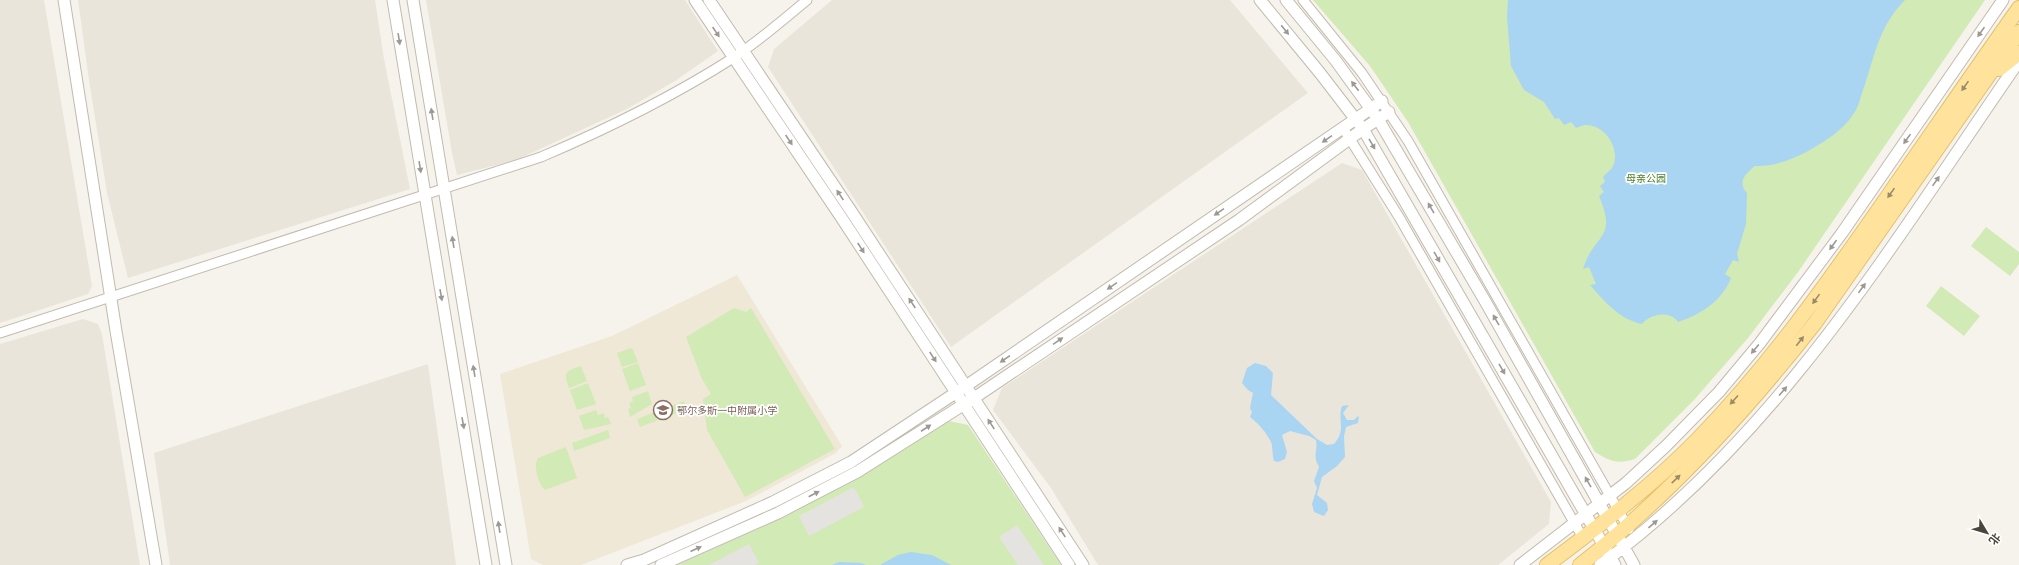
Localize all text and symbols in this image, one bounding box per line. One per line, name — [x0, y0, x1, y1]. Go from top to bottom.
one-way arrow — [1281, 24, 1289, 35]
one-way arrow — [712, 27, 720, 38]
one-way arrow — [1977, 27, 1985, 37]
one-way arrow — [396, 32, 402, 45]
one-way arrow — [1350, 80, 1359, 91]
one-way arrow — [1961, 81, 1969, 91]
one-way arrow — [429, 108, 435, 120]
one-way arrow — [1903, 134, 1911, 144]
one-way arrow — [785, 135, 793, 145]
one-way arrow — [1321, 135, 1332, 143]
one-way arrow — [1368, 138, 1375, 150]
one-way arrow — [417, 161, 423, 173]
park label: 母亲公园 — [1626, 172, 1666, 185]
one-way arrow — [1932, 176, 1940, 186]
one-way arrow — [1887, 187, 1895, 198]
one-way arrow — [836, 190, 844, 200]
one-way arrow — [1428, 202, 1435, 214]
one-way arrow — [1213, 209, 1225, 216]
one-way arrow — [450, 236, 456, 248]
one-way arrow — [1828, 240, 1837, 251]
one-way arrow — [857, 243, 865, 253]
one-way arrow — [1434, 251, 1441, 263]
one-way arrow — [1107, 282, 1117, 290]
one-way arrow — [1858, 282, 1866, 293]
one-way arrow — [438, 289, 444, 301]
one-way arrow — [1812, 293, 1820, 304]
one-way arrow — [908, 298, 915, 309]
one-way arrow — [1492, 315, 1499, 326]
one-way arrow — [1796, 336, 1805, 347]
one-way arrow — [1053, 337, 1063, 345]
one-way arrow — [1750, 344, 1759, 355]
one-way arrow — [929, 351, 936, 363]
one-way arrow — [1000, 355, 1010, 363]
one-way arrow — [1499, 363, 1506, 375]
one-way arrow — [471, 364, 477, 377]
one-way arrow — [1778, 386, 1787, 396]
one-way arrow — [1729, 395, 1739, 405]
school or university icon: 鄂尔多斯一中附属小学 — [652, 399, 674, 421]
place label: 鄂尔多斯一中附属小学 — [677, 404, 777, 417]
one-way arrow — [460, 417, 466, 429]
one-way arrow — [987, 419, 995, 429]
one-way arrow — [920, 424, 931, 431]
one-way arrow — [1671, 475, 1681, 484]
one-way arrow — [1584, 476, 1591, 488]
one-way arrow — [808, 491, 820, 497]
north arrow — [1967, 513, 2007, 553]
one-way arrow — [1648, 519, 1658, 529]
one-way arrow — [496, 520, 502, 533]
one-way arrow — [1058, 527, 1066, 538]
text: 北 — [1986, 531, 2004, 548]
one-way arrow — [691, 546, 702, 552]

